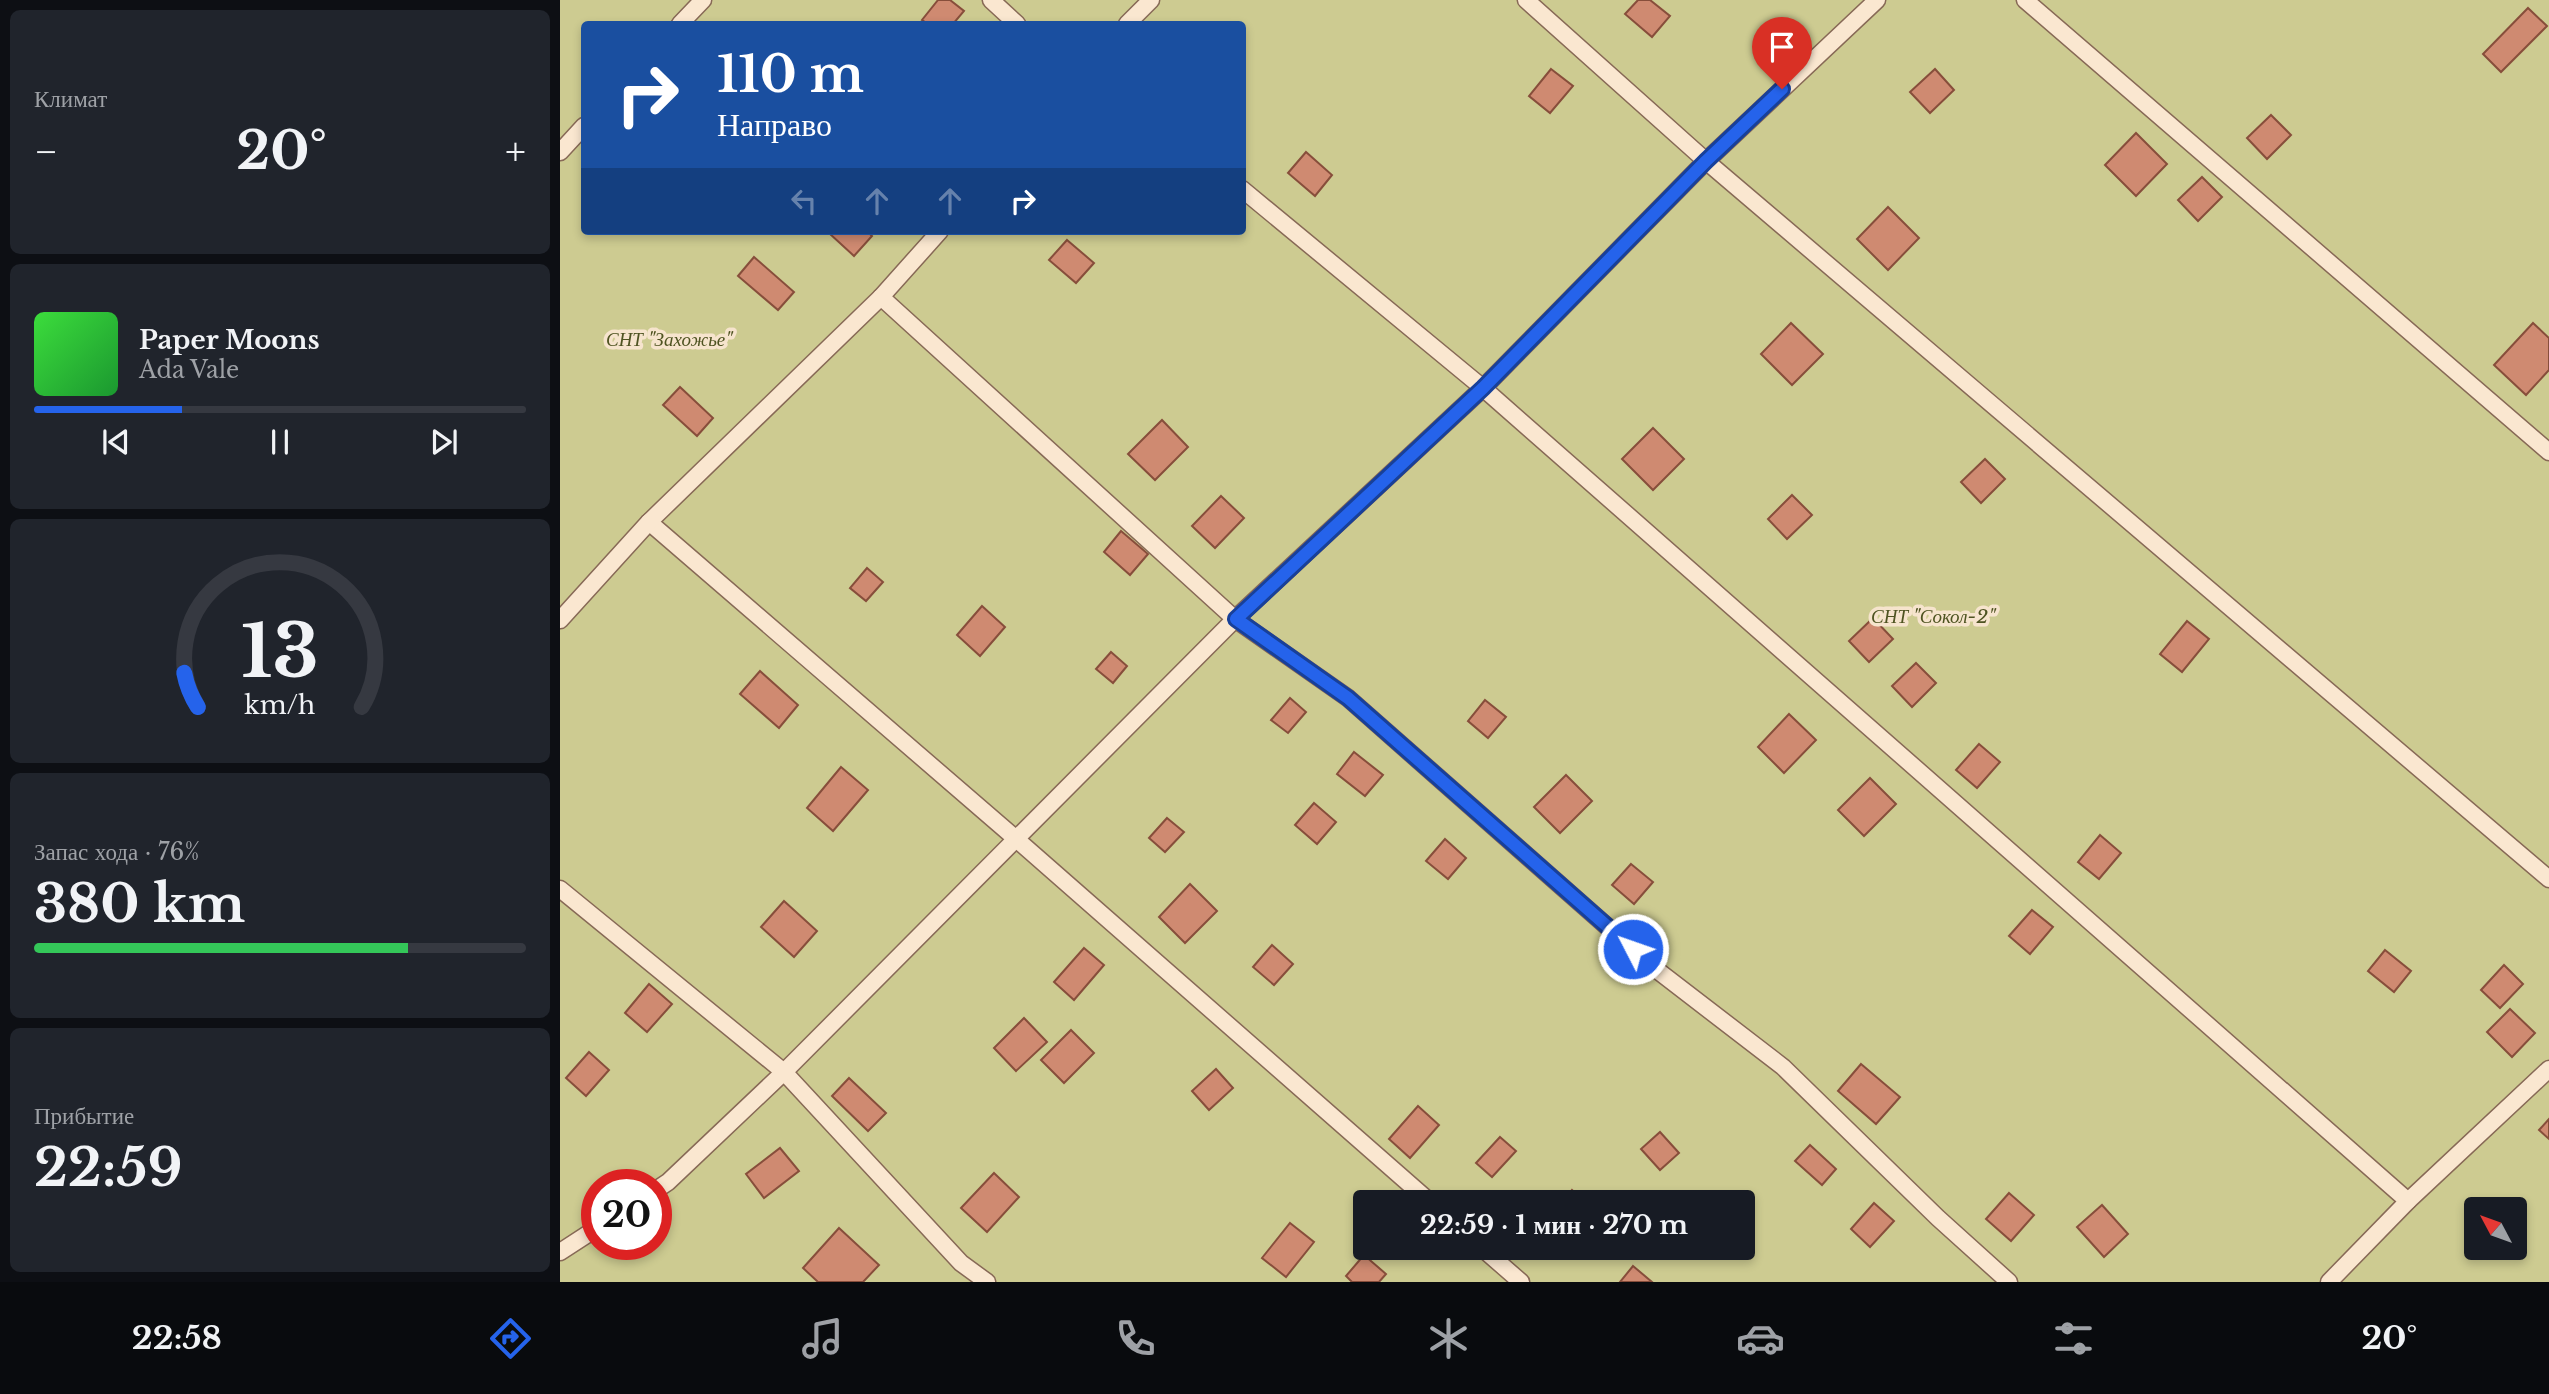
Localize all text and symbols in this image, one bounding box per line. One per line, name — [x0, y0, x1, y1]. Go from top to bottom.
pin — [1752, 17, 1812, 89]
icon: arrive — [1763, 28, 1801, 66]
text: 110 m — [717, 44, 864, 105]
icon: right — [602, 49, 693, 140]
text: Климат — [34, 85, 107, 113]
text: Направо — [717, 105, 832, 145]
text: 20° — [236, 119, 327, 183]
text: − — [34, 128, 58, 175]
text: + — [505, 128, 526, 175]
icon: left — [785, 182, 823, 220]
icon: ahead — [858, 182, 896, 220]
icon: ahead — [931, 182, 969, 220]
icon: right — [1004, 182, 1042, 220]
text: Paper Moons — [139, 324, 320, 356]
park label: СНТ "Захожье" — [606, 328, 734, 351]
text: Ada Vale — [139, 356, 239, 384]
icon: previous — [97, 423, 135, 461]
icon: pause — [261, 423, 299, 461]
icon: next — [425, 423, 463, 461]
park label: СНТ "Сокол-2" — [1871, 605, 1997, 628]
text: 13 — [241, 606, 319, 697]
text: km/h — [245, 690, 315, 721]
text: Запас хода · 76% — [34, 838, 200, 866]
text: 380 km — [34, 872, 245, 936]
position arrow — [1596, 912, 1670, 986]
text: Прибытие — [34, 1102, 134, 1130]
text: 22:59 — [34, 1136, 182, 1200]
speed limit sign: 20 — [581, 1169, 672, 1260]
north arrow — [2464, 1197, 2527, 1260]
map controls — [2464, 1197, 2527, 1260]
text: 22:59 · 1 мин · 270 m — [1420, 1209, 1688, 1241]
icon: directions — [486, 1314, 535, 1363]
icon: music — [798, 1314, 847, 1363]
icon: phone — [1111, 1314, 1160, 1363]
icon: climate — [1424, 1314, 1473, 1363]
icon: car — [1736, 1314, 1785, 1363]
icon: filters — [2049, 1314, 2098, 1363]
text: 22:58 — [132, 1318, 222, 1358]
text: 20° — [2361, 1318, 2417, 1358]

